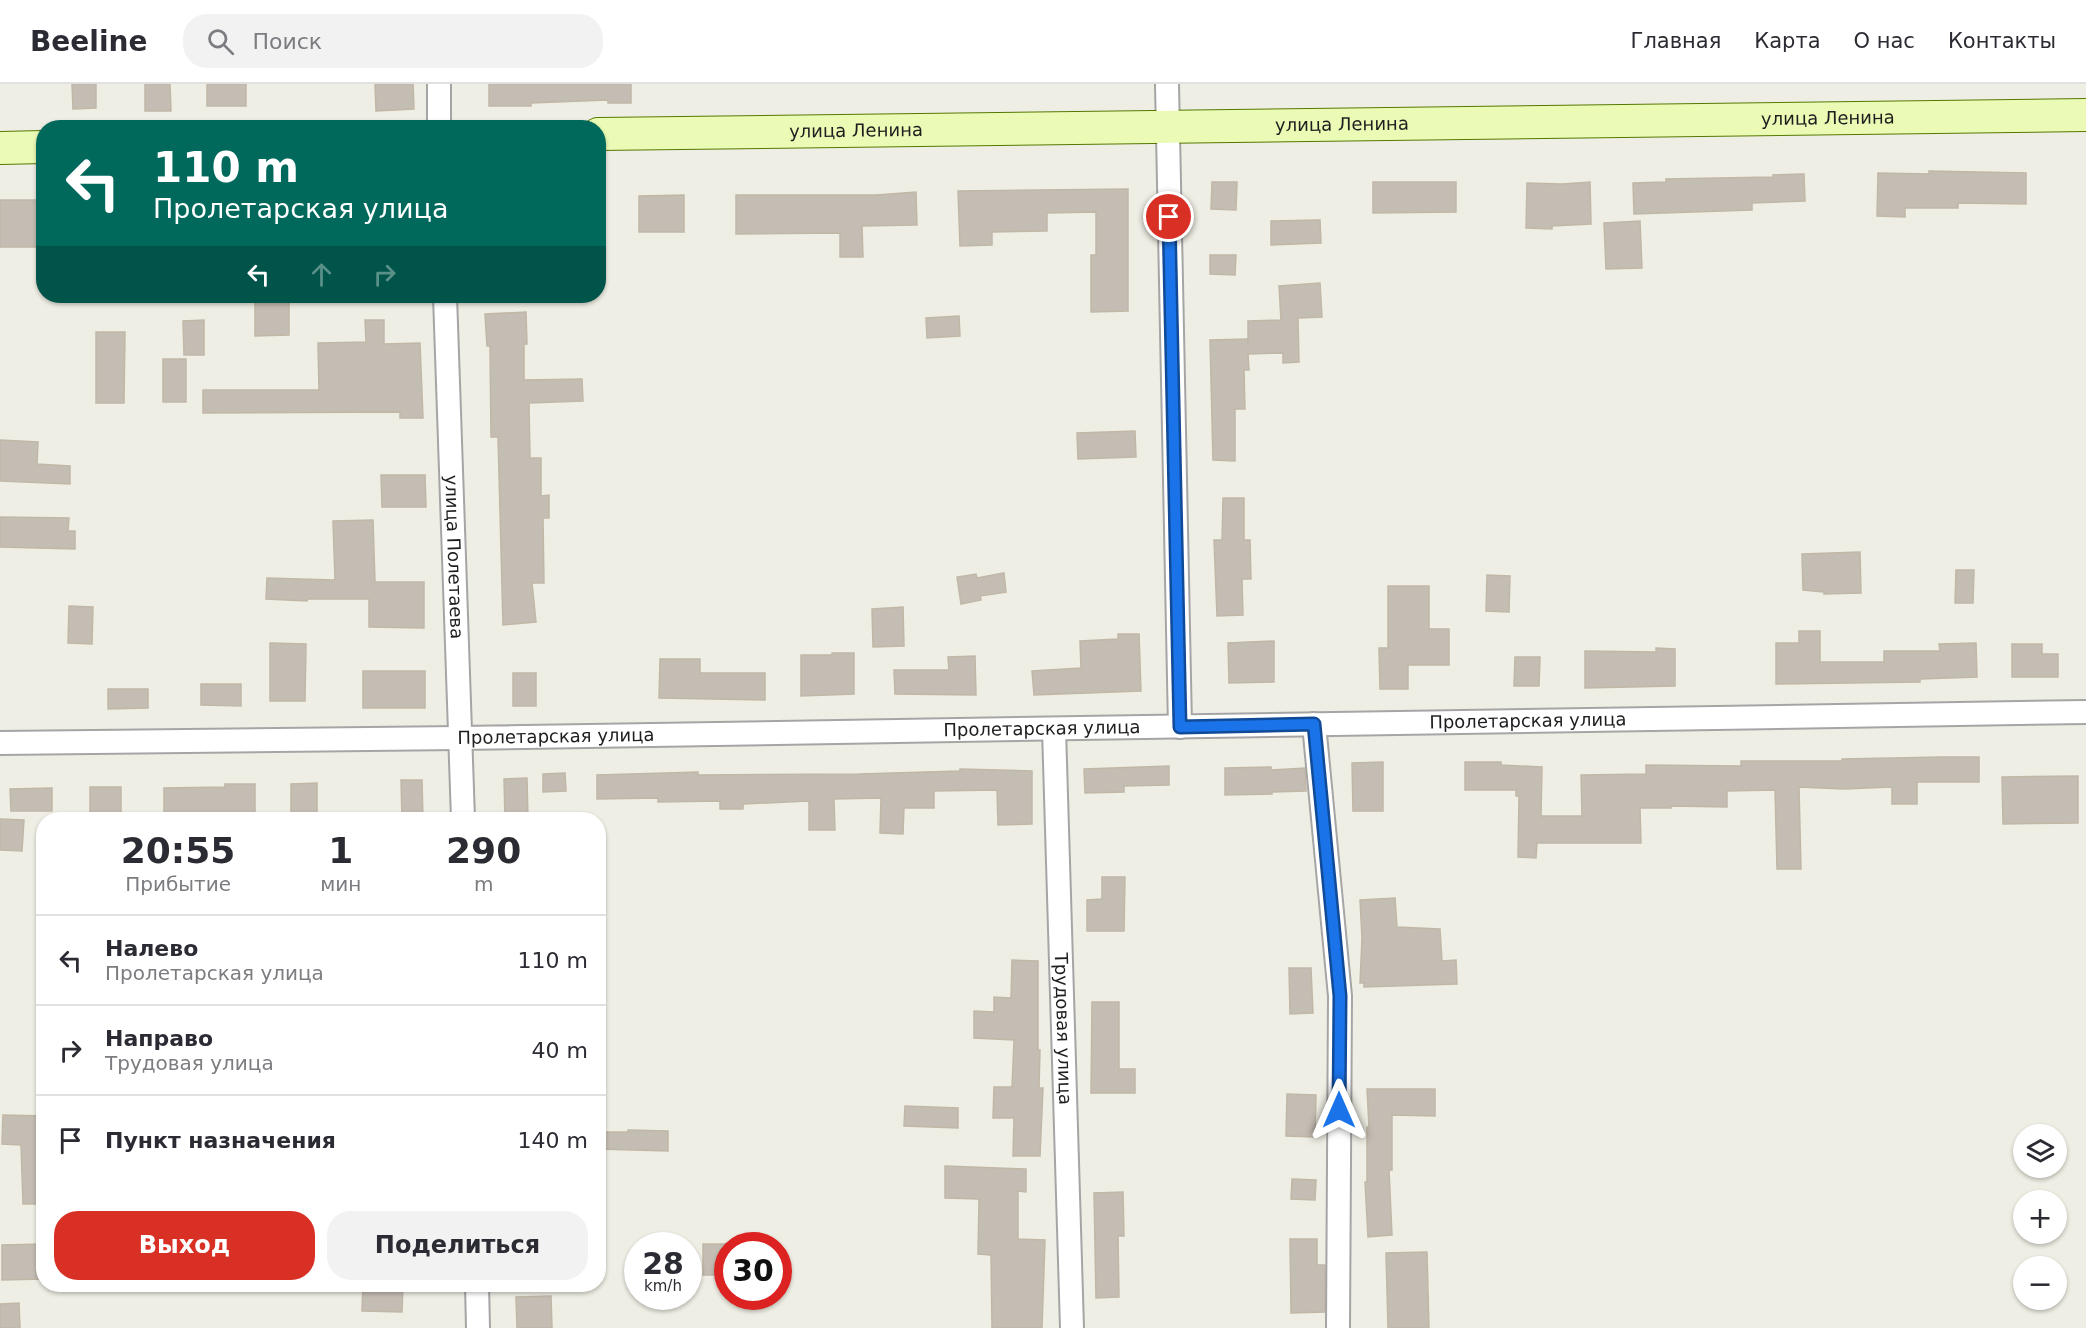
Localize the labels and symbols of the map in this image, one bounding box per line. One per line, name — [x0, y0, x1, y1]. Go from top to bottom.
street label: улица Ленина — [1761, 106, 1895, 129]
street label: улица Ленина — [1275, 113, 1409, 135]
street label: улица Ленина — [789, 119, 923, 142]
pin — [1143, 191, 1194, 242]
street label: улица Полетаева — [441, 474, 468, 639]
street label: Пролетарская улица — [1429, 708, 1627, 732]
street label: Пролетарская улица — [943, 716, 1141, 740]
street label: Пролетарская улица — [457, 724, 655, 748]
street label: Трудовая улица — [1051, 952, 1076, 1105]
position arrow — [1307, 1078, 1371, 1142]
speed limit sign: 30 — [714, 1232, 792, 1310]

